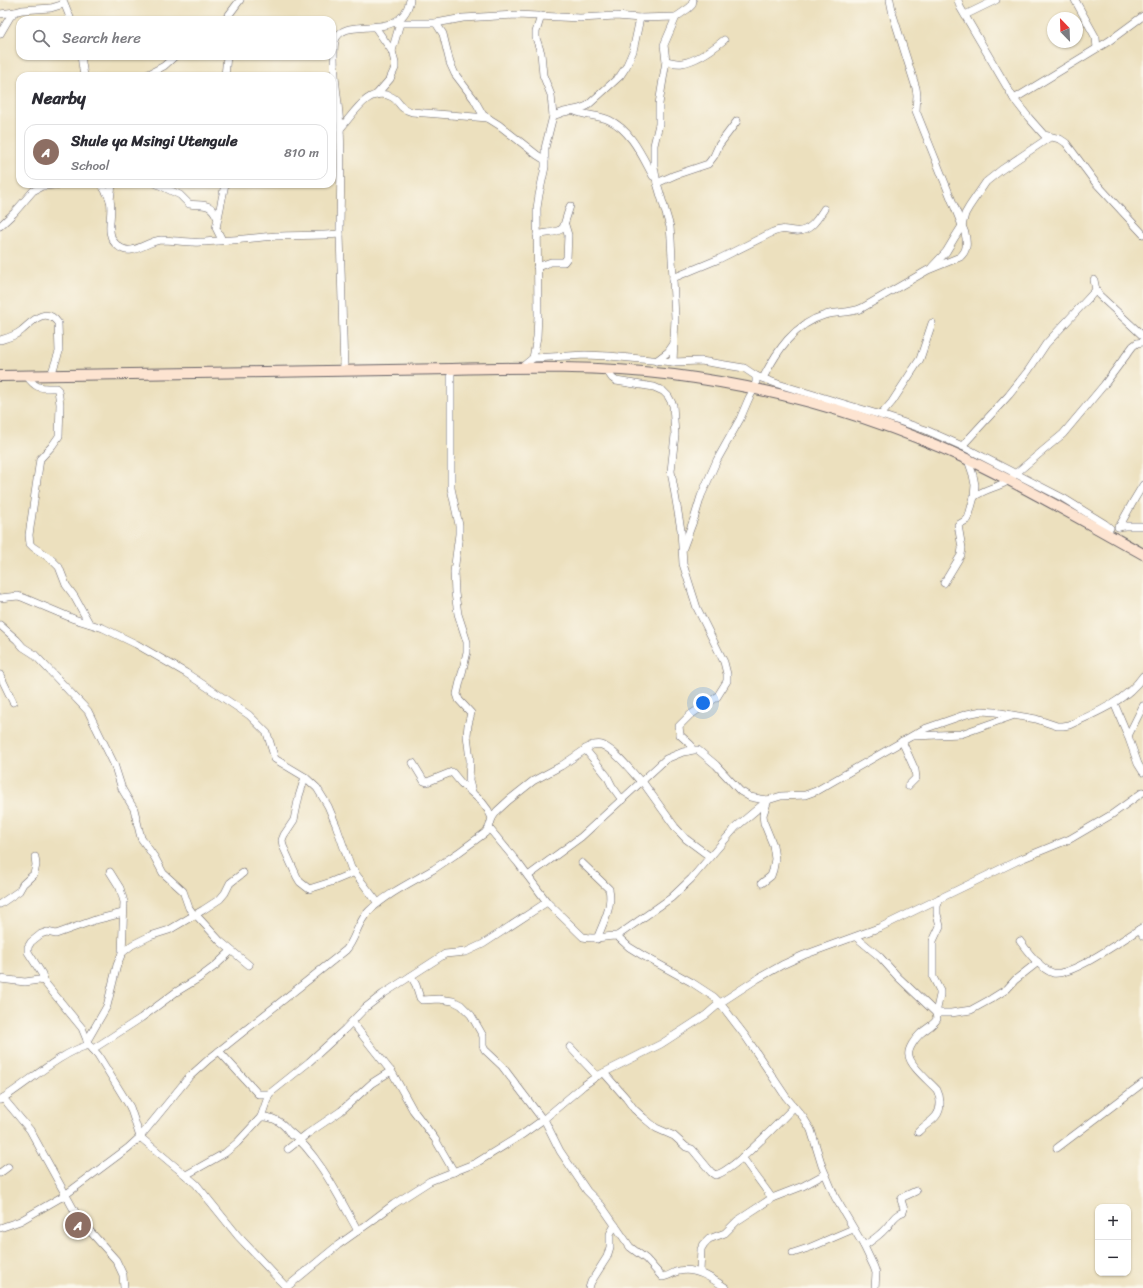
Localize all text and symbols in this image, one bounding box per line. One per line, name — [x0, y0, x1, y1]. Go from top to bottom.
north arrow — [1047, 12, 1083, 48]
search box — [16, 16, 336, 60]
text: Search here — [62, 25, 141, 51]
icon: search — [30, 27, 52, 49]
text: Nearby — [32, 83, 86, 113]
text: Shule ya Msingi Utengule — [71, 128, 238, 154]
text: A — [42, 141, 50, 164]
text: 810 m — [284, 141, 319, 164]
text: School — [71, 154, 109, 177]
your location — [693, 693, 713, 713]
map controls — [1095, 1204, 1131, 1276]
button: + — [1095, 1204, 1131, 1240]
pin: A — [65, 1210, 91, 1240]
button: − — [1095, 1240, 1131, 1276]

